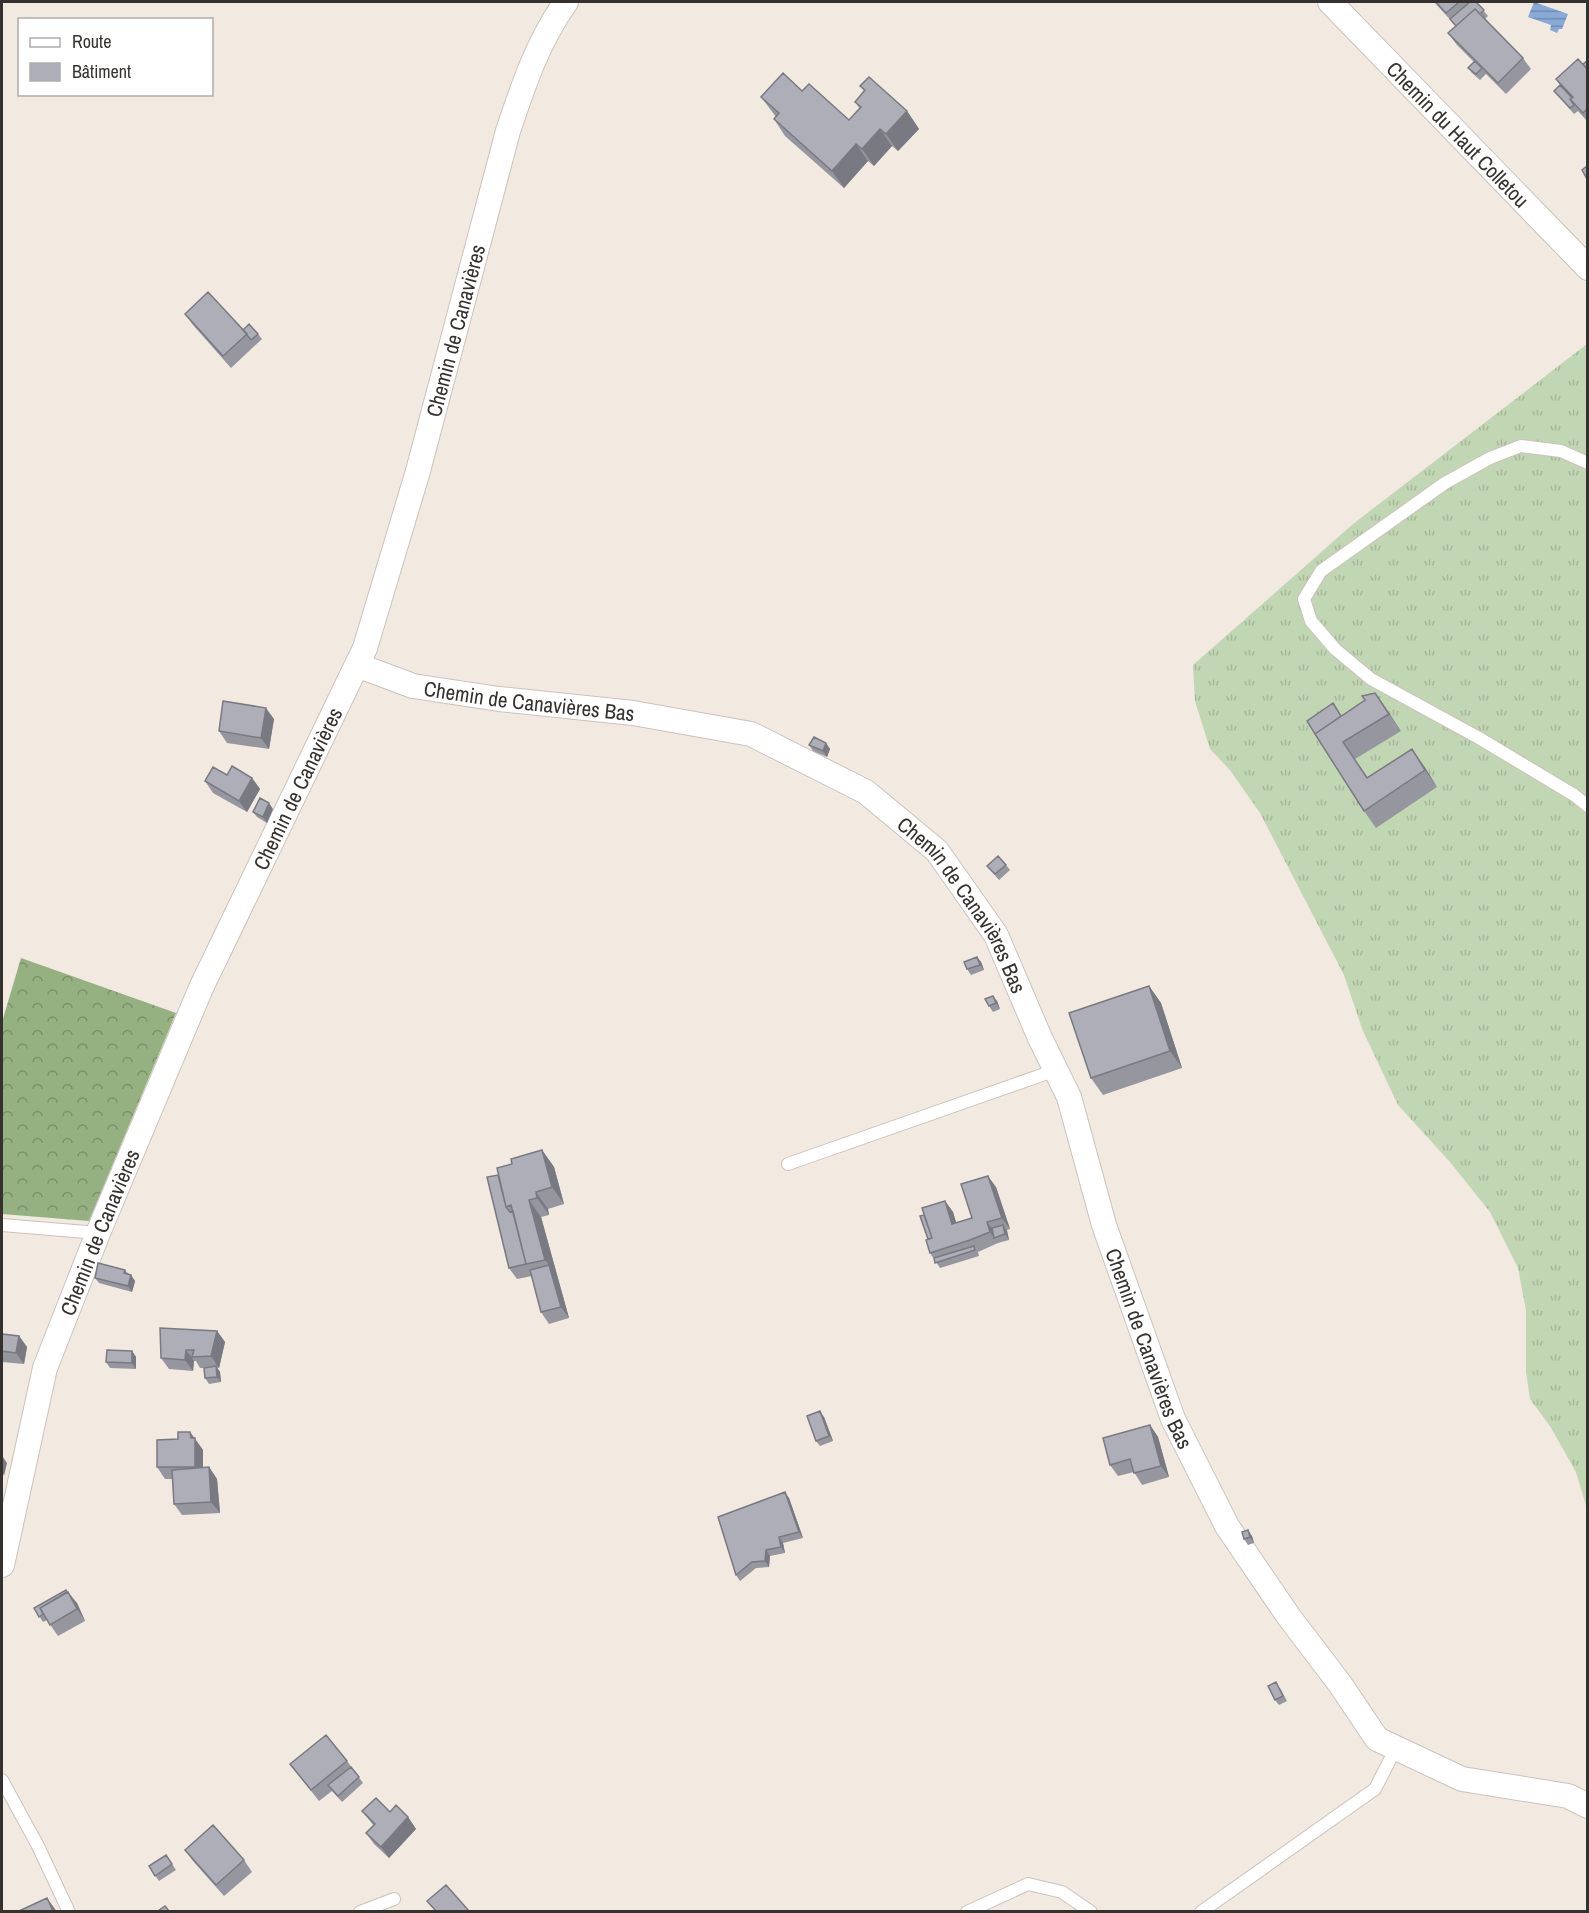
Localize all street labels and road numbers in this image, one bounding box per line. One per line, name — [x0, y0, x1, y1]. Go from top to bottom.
street label: Chemin du Haut Colletou — [1380, 55, 1536, 214]
street label: Chemin de Canavières — [418, 241, 492, 420]
street label: Chemin de Canavières Bas — [422, 673, 636, 728]
street label: Chemin de Canavières — [246, 702, 349, 875]
street label: Chemin de Canavières Bas — [891, 810, 1034, 997]
street label: Chemin de Canavières — [53, 1144, 146, 1320]
street label: Chemin de Canavières Bas — [1099, 1244, 1200, 1454]

